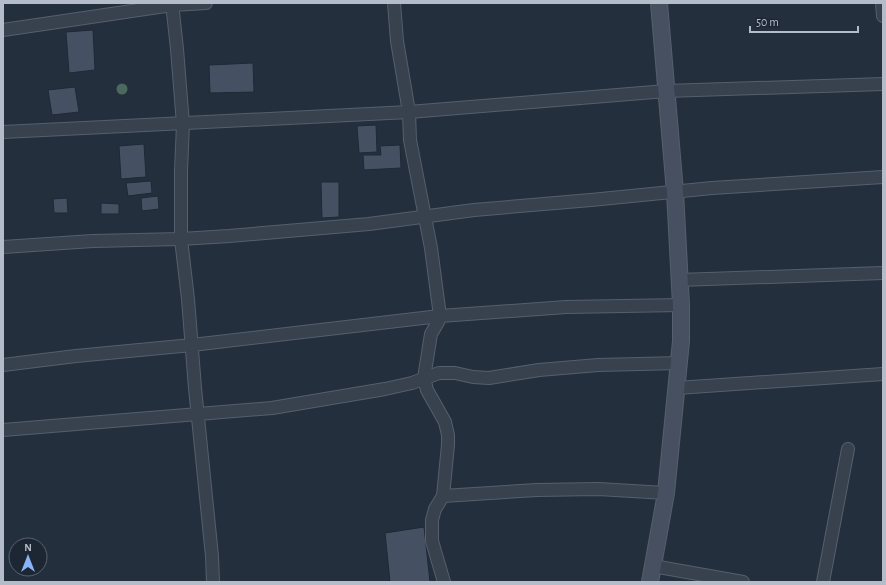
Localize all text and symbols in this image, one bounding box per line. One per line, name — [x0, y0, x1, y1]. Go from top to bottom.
scale bar — [750, 8, 858, 34]
text: 50 m — [756, 16, 779, 28]
north arrow — [8, 537, 48, 577]
text: N — [24, 542, 32, 553]

